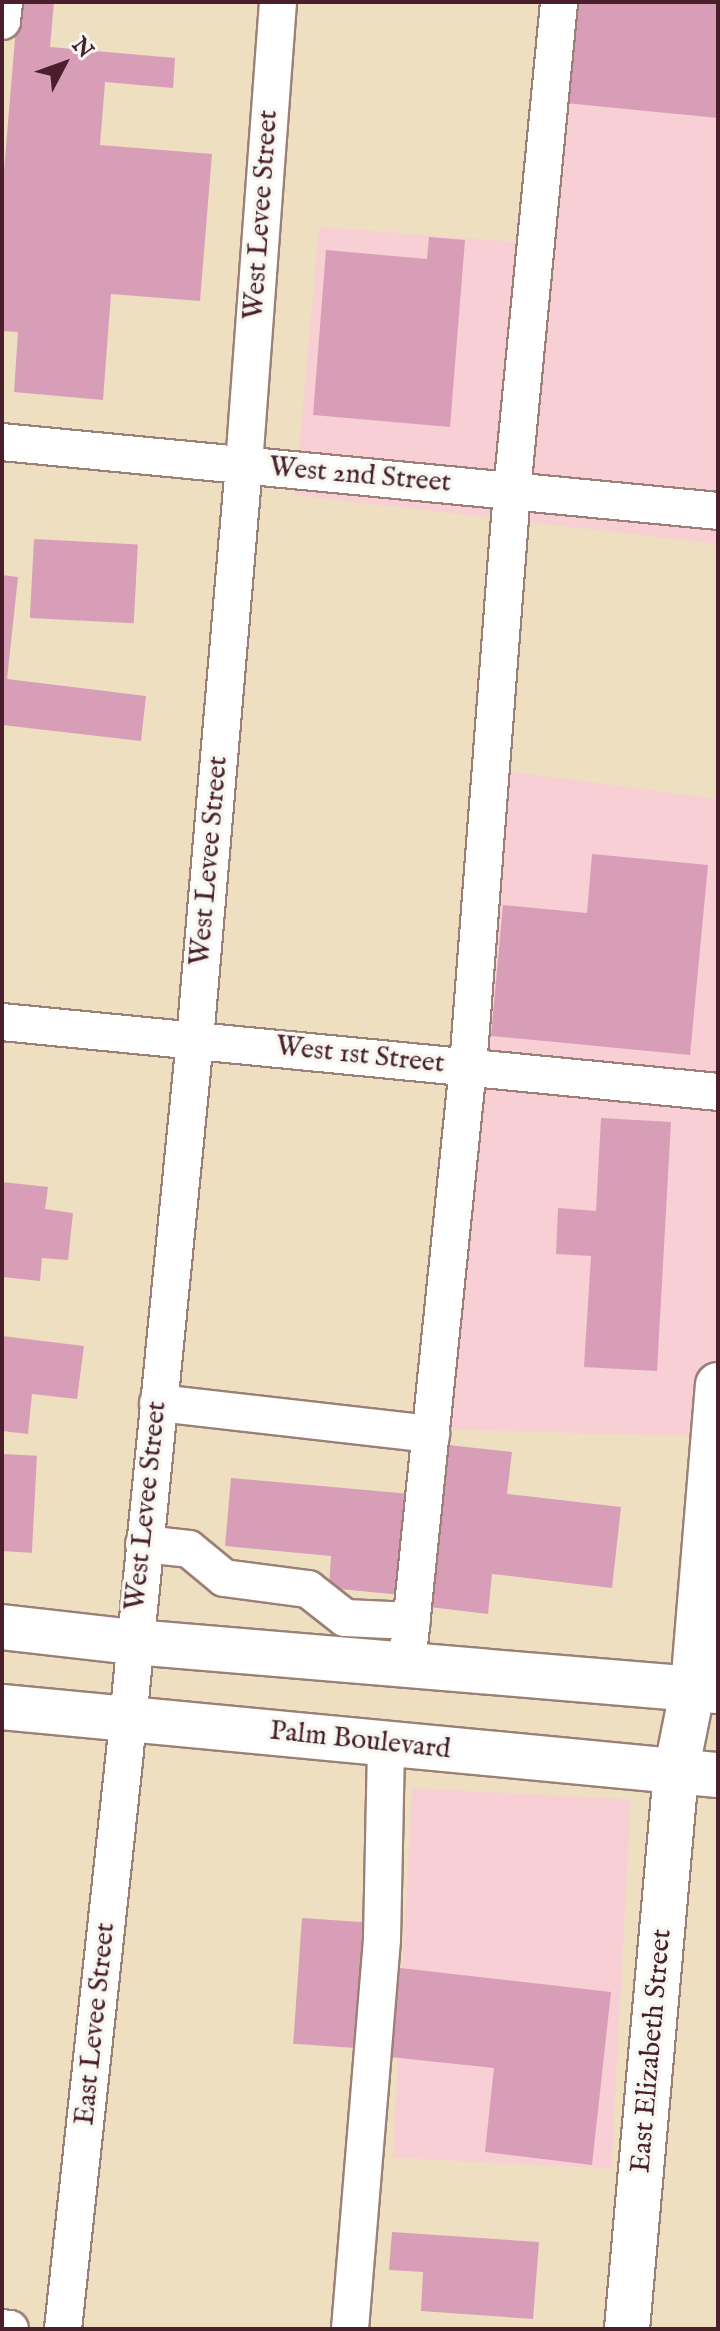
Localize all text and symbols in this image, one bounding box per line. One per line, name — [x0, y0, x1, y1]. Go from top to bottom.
north arrow — [24, 24, 104, 104]
text: N — [65, 32, 99, 65]
street label: West Levee Street — [238, 109, 286, 321]
street label: West 2nd Street — [268, 451, 452, 501]
street label: West Levee Street — [184, 755, 236, 967]
street label: West 1st Street — [274, 1030, 446, 1082]
street label: West Levee Street — [119, 1400, 175, 1612]
street label: Palm Boulevard — [268, 1715, 452, 1767]
street label: East Levee Street — [69, 1921, 123, 2127]
street label: East Elizabeth Street — [625, 1928, 679, 2174]

